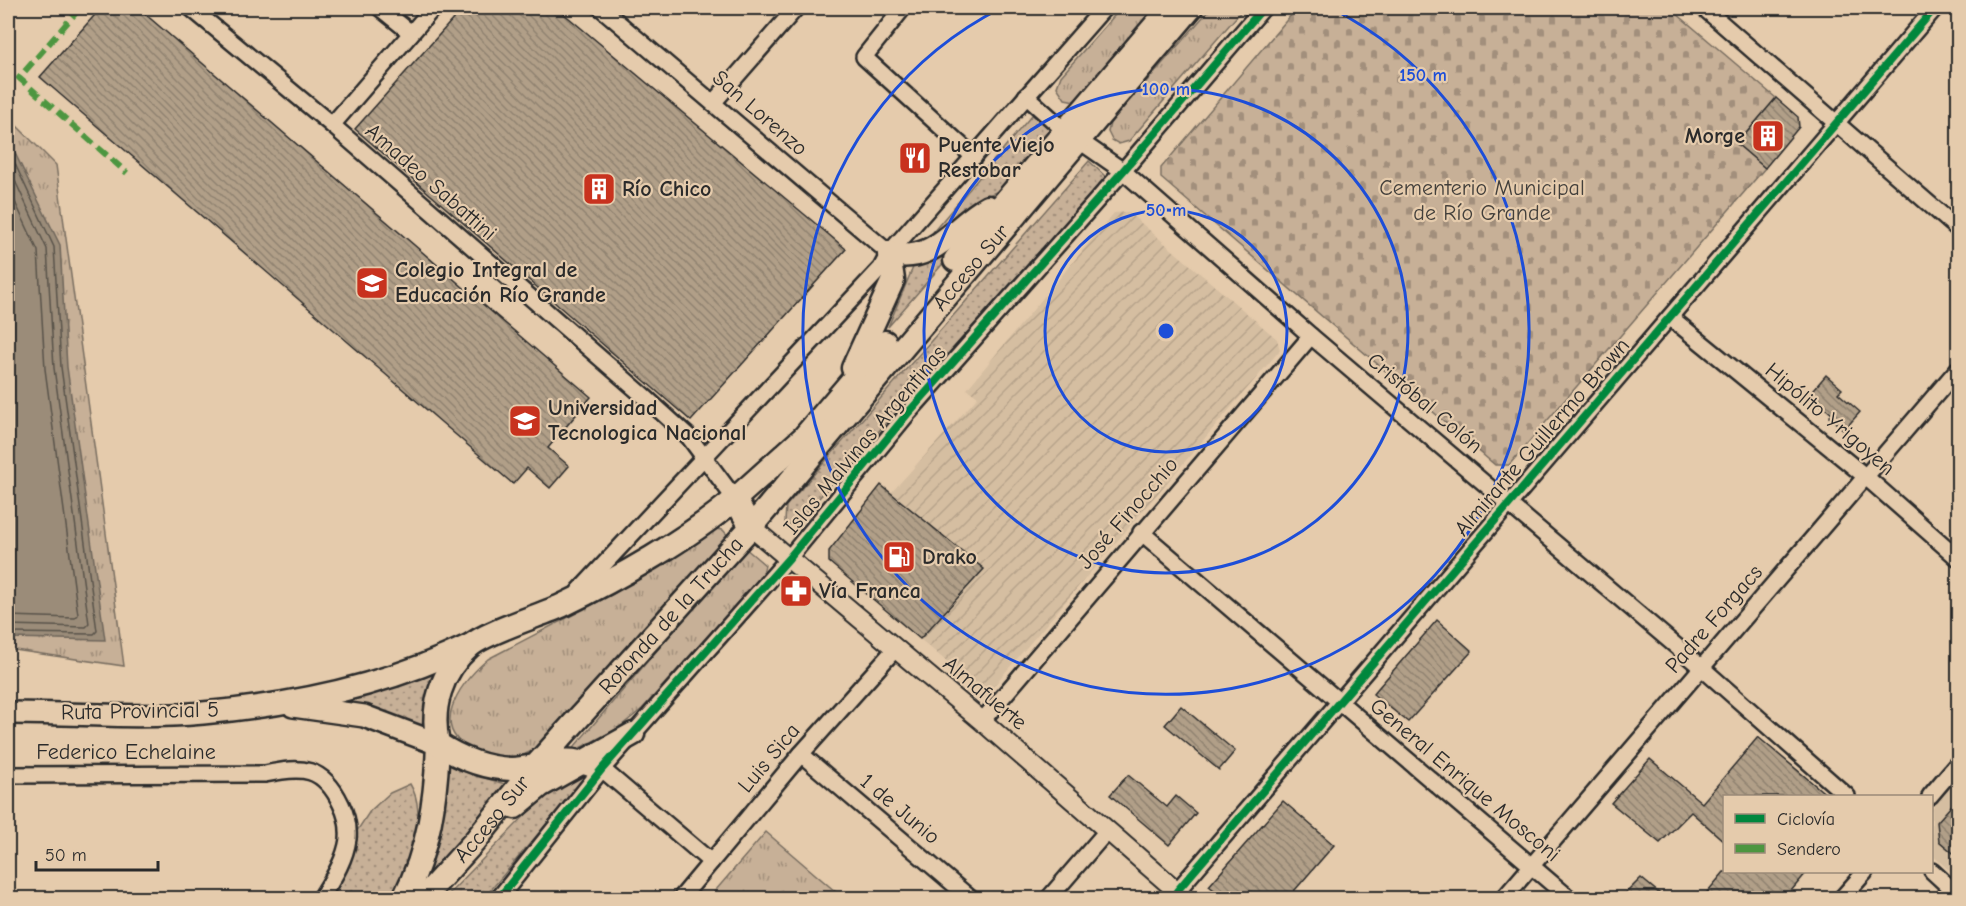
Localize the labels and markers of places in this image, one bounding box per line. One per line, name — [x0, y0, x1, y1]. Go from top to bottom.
building icon: Morge — [1750, 118, 1786, 154]
place label: Morge — [1685, 123, 1745, 149]
place label: Puente Viejo Restobar — [938, 132, 1055, 183]
restaurant icon: Puente Viejo Restobar — [897, 140, 933, 176]
building icon: Río Chico — [581, 171, 617, 207]
place label: Río Chico — [622, 176, 711, 202]
place label: Colegio Integral de Educación Río Grande — [395, 257, 606, 308]
school or university icon: Colegio Integral de Educación Río Grande — [354, 265, 390, 301]
centre of rings — [1156, 321, 1176, 341]
place label: Universidad Tecnologica Nacional — [548, 395, 746, 446]
school or university icon: Universidad Tecnologica Nacional — [507, 403, 543, 439]
fuel station icon: Drako — [881, 539, 917, 575]
place label: Drako — [922, 544, 977, 570]
pharmacy icon: Vía Franca — [778, 573, 814, 609]
place label: Vía Franca — [819, 578, 921, 604]

